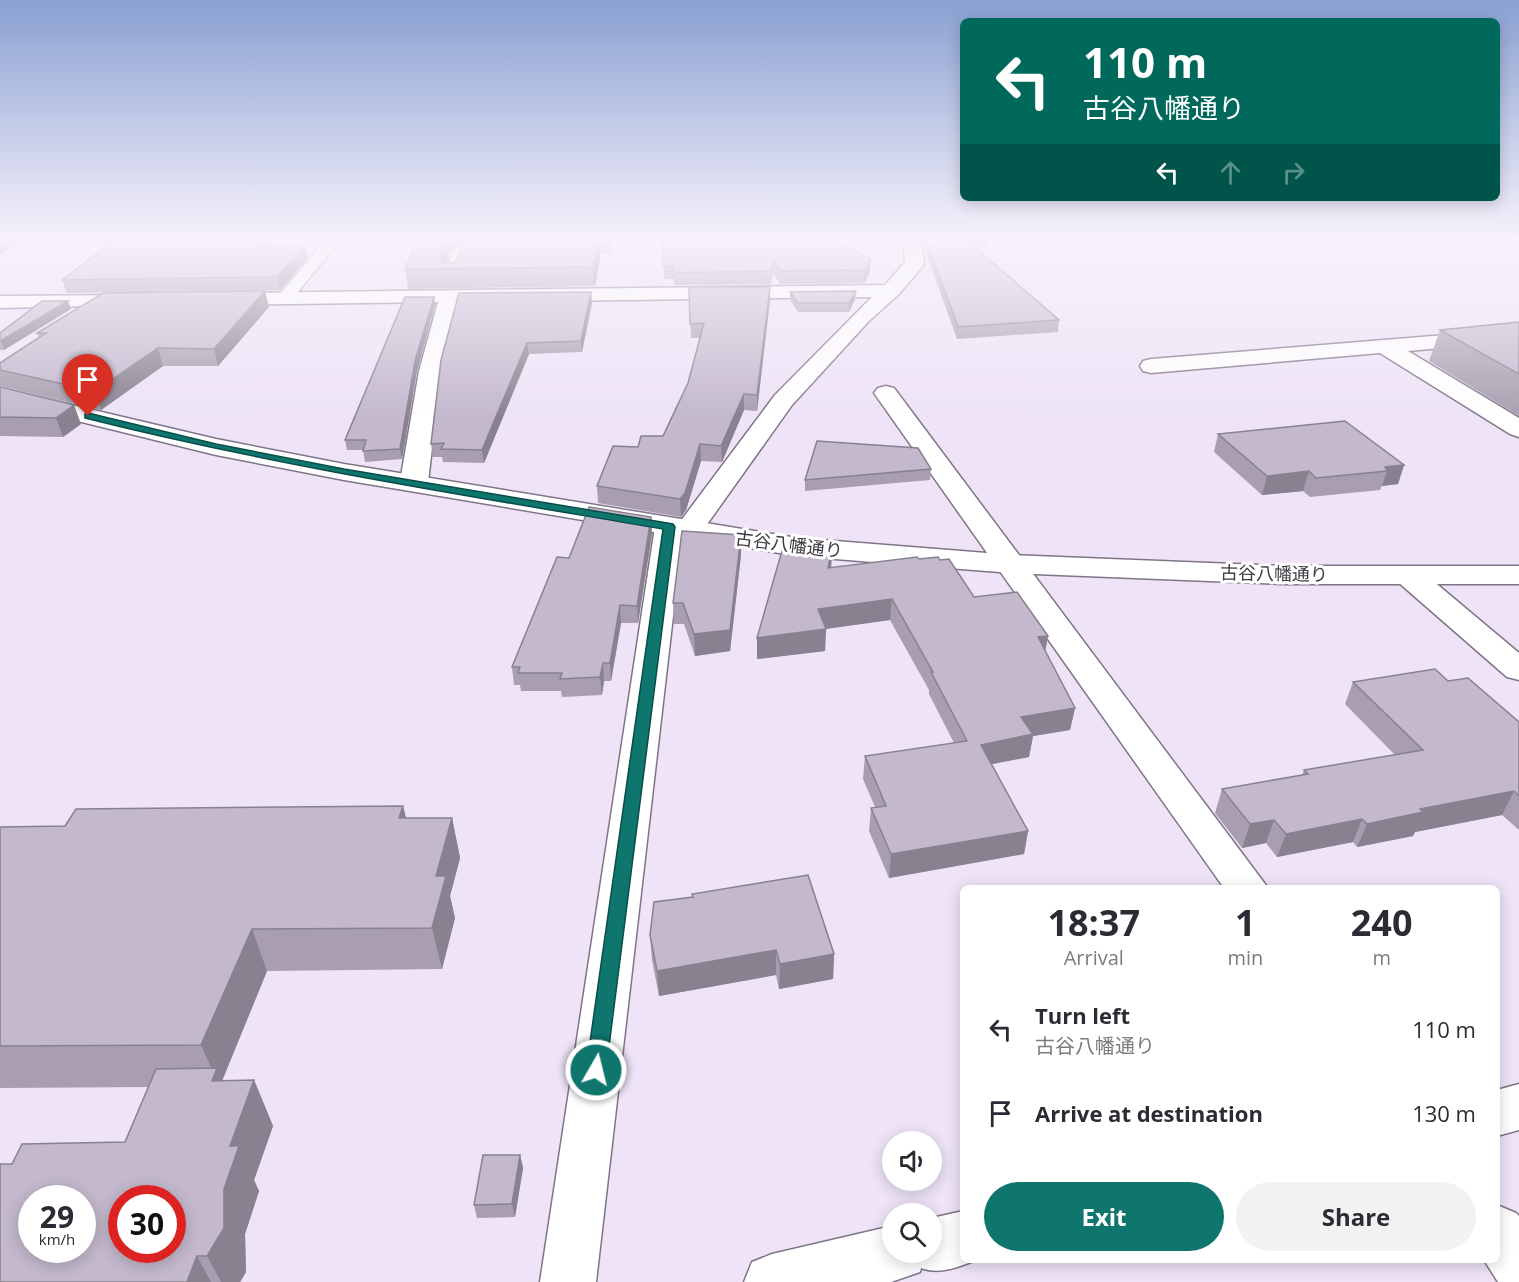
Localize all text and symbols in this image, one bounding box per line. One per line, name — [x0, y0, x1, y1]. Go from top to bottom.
text: 110 m — [1083, 33, 1207, 90]
icon: left — [984, 42, 1062, 120]
text: 古谷八幡通り — [1083, 89, 1245, 126]
icon: left — [1151, 156, 1184, 189]
icon: ahead — [1214, 156, 1247, 189]
icon: right — [1277, 156, 1310, 189]
pin — [62, 354, 113, 416]
icon: arrive — [71, 363, 104, 396]
street label: 古谷八幡通り — [734, 526, 844, 562]
street label: 古谷八幡通り — [1220, 560, 1328, 586]
text: 18:37 — [1047, 898, 1140, 947]
text: 1 — [1235, 898, 1256, 947]
text: 240 — [1351, 898, 1413, 947]
text: Arrival — [1064, 944, 1124, 971]
text: min — [1227, 944, 1263, 971]
text: m — [1372, 944, 1391, 971]
text: Turn left — [1035, 1000, 1130, 1030]
icon: left — [984, 1013, 1017, 1046]
text: 110 m — [1412, 1014, 1476, 1044]
text: 古谷八幡通り — [1035, 1032, 1155, 1059]
position arrow — [564, 1038, 628, 1102]
icon: arrive — [984, 1097, 1017, 1130]
text: Arrive at destination — [1035, 1098, 1263, 1128]
text: 130 m — [1412, 1098, 1476, 1128]
map controls — [882, 1131, 942, 1263]
button: sound — [882, 1131, 942, 1191]
button: Exit — [984, 1182, 1224, 1251]
button: Share — [1236, 1182, 1476, 1251]
speed limit sign: 30 — [108, 1185, 186, 1263]
text: 29 — [40, 1196, 74, 1237]
button: search — [882, 1203, 942, 1263]
text: km/h — [39, 1229, 75, 1249]

